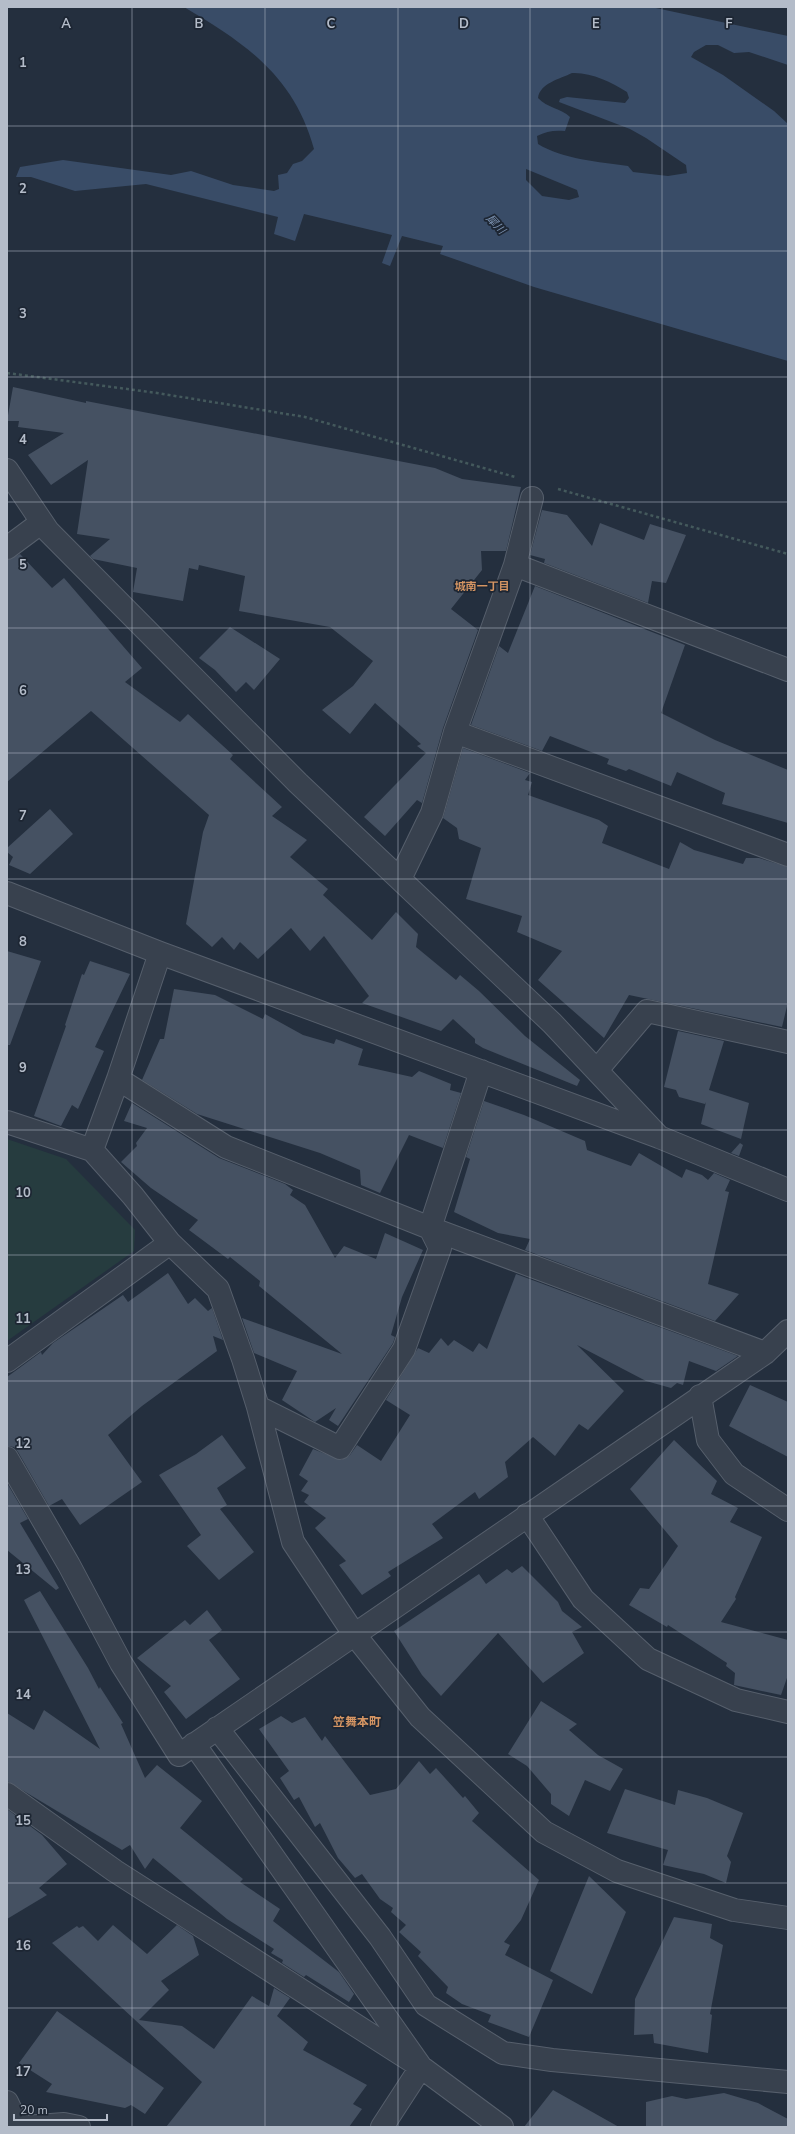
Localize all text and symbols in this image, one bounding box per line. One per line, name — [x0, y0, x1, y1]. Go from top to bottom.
text: A — [61, 15, 71, 33]
text: B — [195, 15, 204, 33]
text: C — [327, 15, 336, 33]
text: D — [459, 15, 469, 33]
text: E — [592, 15, 600, 33]
text: F — [725, 15, 733, 33]
text: 1 — [19, 54, 27, 72]
text: 2 — [19, 180, 27, 198]
water label: 犀川 — [483, 211, 509, 238]
text: 3 — [19, 305, 27, 323]
text: 4 — [19, 431, 27, 449]
text: 5 — [19, 556, 27, 574]
district label: 城南一丁目 — [455, 579, 510, 594]
text: 6 — [19, 682, 27, 700]
text: 7 — [19, 807, 27, 825]
text: 8 — [19, 933, 27, 951]
text: 9 — [19, 1059, 27, 1077]
text: 10 — [15, 1184, 31, 1202]
text: 11 — [15, 1310, 31, 1328]
text: 12 — [15, 1435, 31, 1453]
text: 13 — [15, 1561, 31, 1579]
text: 14 — [15, 1686, 31, 1704]
district label: 笠舞本町 — [332, 1714, 381, 1730]
text: 15 — [15, 1812, 31, 1830]
text: 16 — [15, 1937, 31, 1955]
text: 17 — [15, 2063, 31, 2081]
scale bar — [14, 2096, 107, 2122]
text: 20 m — [20, 2102, 48, 2118]

